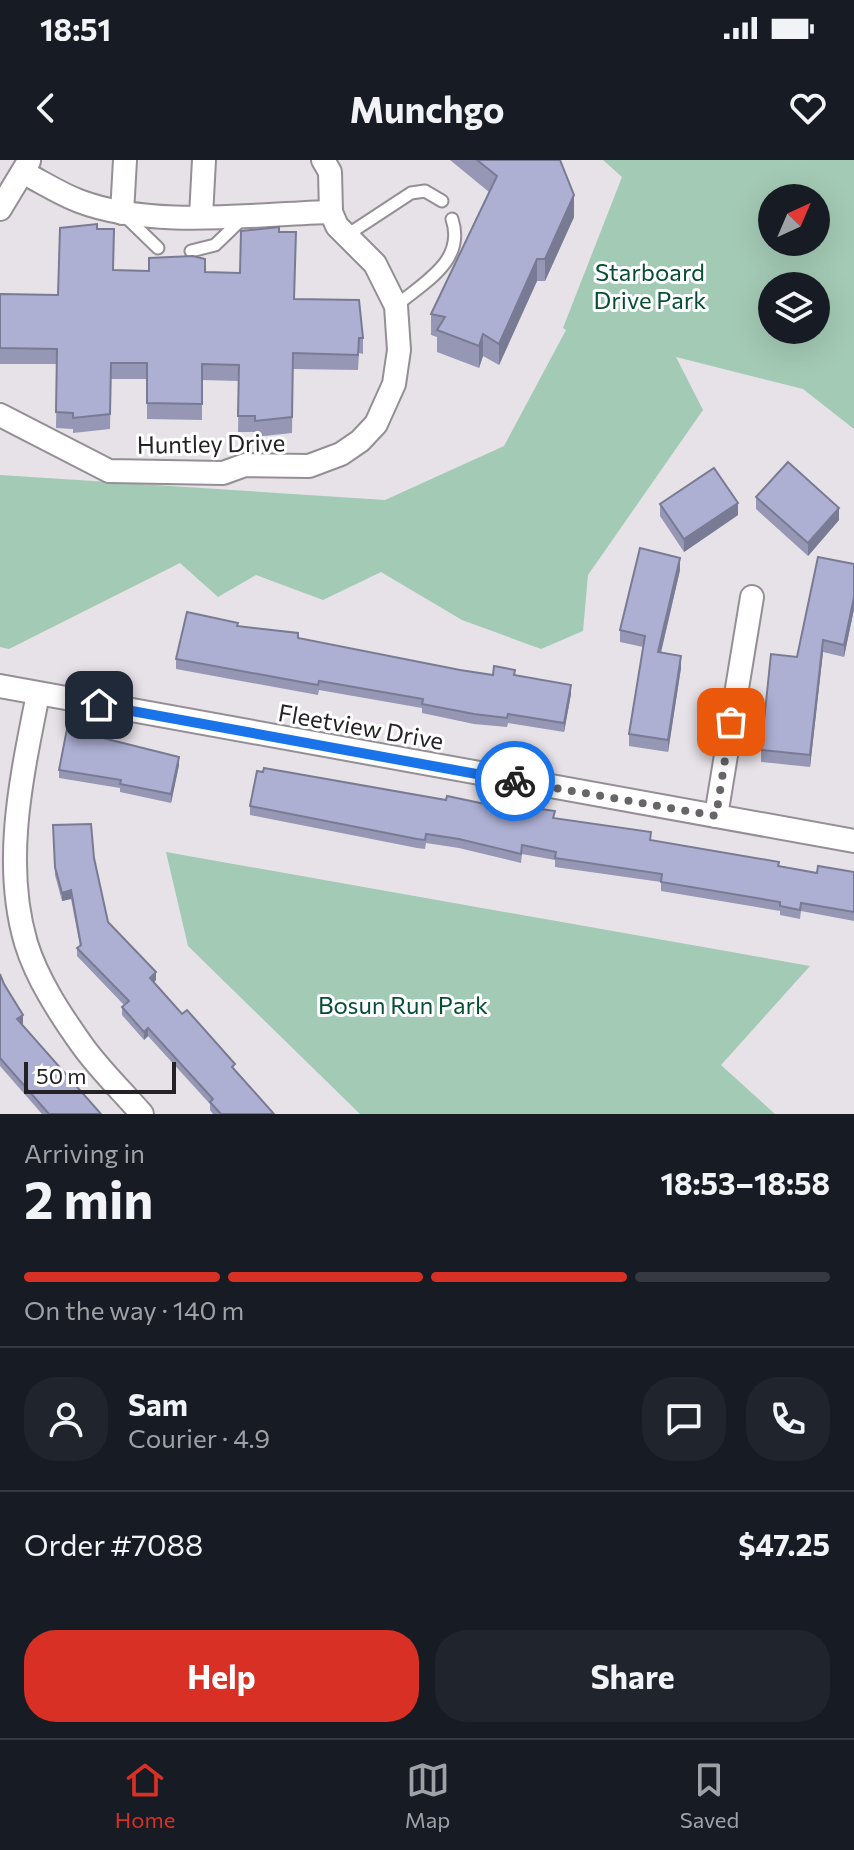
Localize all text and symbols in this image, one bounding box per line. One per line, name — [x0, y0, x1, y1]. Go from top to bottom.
text: 18:51 — [40, 10, 111, 47]
icon: back — [24, 86, 68, 130]
text: Munchgo — [349, 86, 505, 130]
icon: heart — [786, 86, 830, 130]
north arrow — [758, 184, 830, 256]
map controls — [758, 184, 830, 344]
park label: Starboard Drive Park — [594, 257, 706, 314]
button: layers — [758, 272, 830, 344]
street label: Huntley Drive — [137, 427, 285, 459]
pin — [65, 671, 133, 739]
icon: home — [77, 683, 121, 727]
pin — [697, 688, 765, 756]
street label: Fleetview Drive — [276, 697, 446, 755]
icon: bag — [709, 700, 753, 744]
courier — [475, 741, 555, 821]
icon: bike — [493, 759, 537, 803]
park label: Bosun Run Park — [318, 990, 488, 1019]
scale bar — [24, 1058, 176, 1094]
text: 50 m — [36, 1062, 86, 1089]
text: Arriving in — [24, 1137, 145, 1168]
text: 18:53–18:58 — [660, 1164, 830, 1201]
text: 2 min — [24, 1166, 153, 1230]
text: On the way · 140 m — [24, 1294, 244, 1325]
button: person — [24, 1377, 108, 1461]
button: chat — [642, 1377, 726, 1461]
button: phone — [746, 1377, 830, 1461]
text: Sam — [128, 1385, 188, 1422]
text: Courier · 4.9 — [128, 1422, 270, 1453]
text: Order #7088 — [24, 1525, 203, 1562]
text: $47.25 — [738, 1525, 830, 1562]
button: Help — [24, 1630, 419, 1722]
button: Share — [435, 1630, 830, 1722]
tab: Home — [115, 1758, 175, 1833]
tab: Map — [405, 1758, 450, 1833]
tab: Saved — [680, 1758, 739, 1833]

